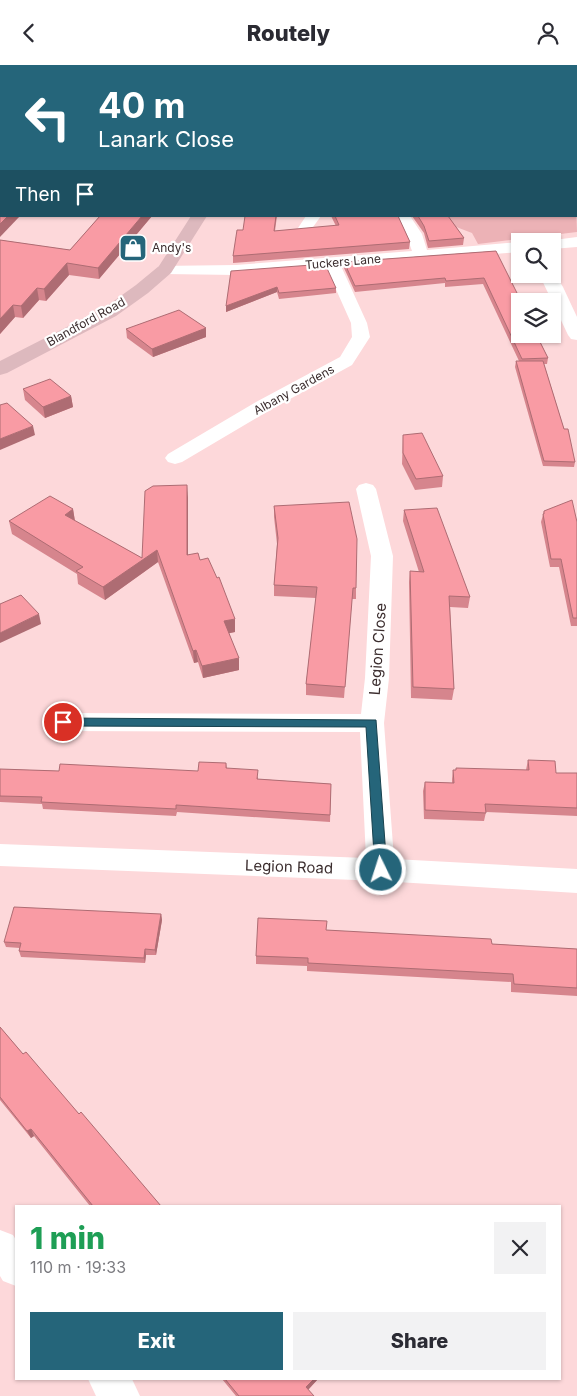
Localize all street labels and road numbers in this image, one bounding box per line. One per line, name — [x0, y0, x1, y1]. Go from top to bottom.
street label: Tuckers Lane — [304, 251, 381, 272]
street label: Blandford Road — [44, 294, 128, 349]
street label: Albany Gardens — [251, 361, 337, 418]
street label: Legion Close — [365, 602, 390, 696]
street label: Legion Road — [245, 855, 333, 878]

